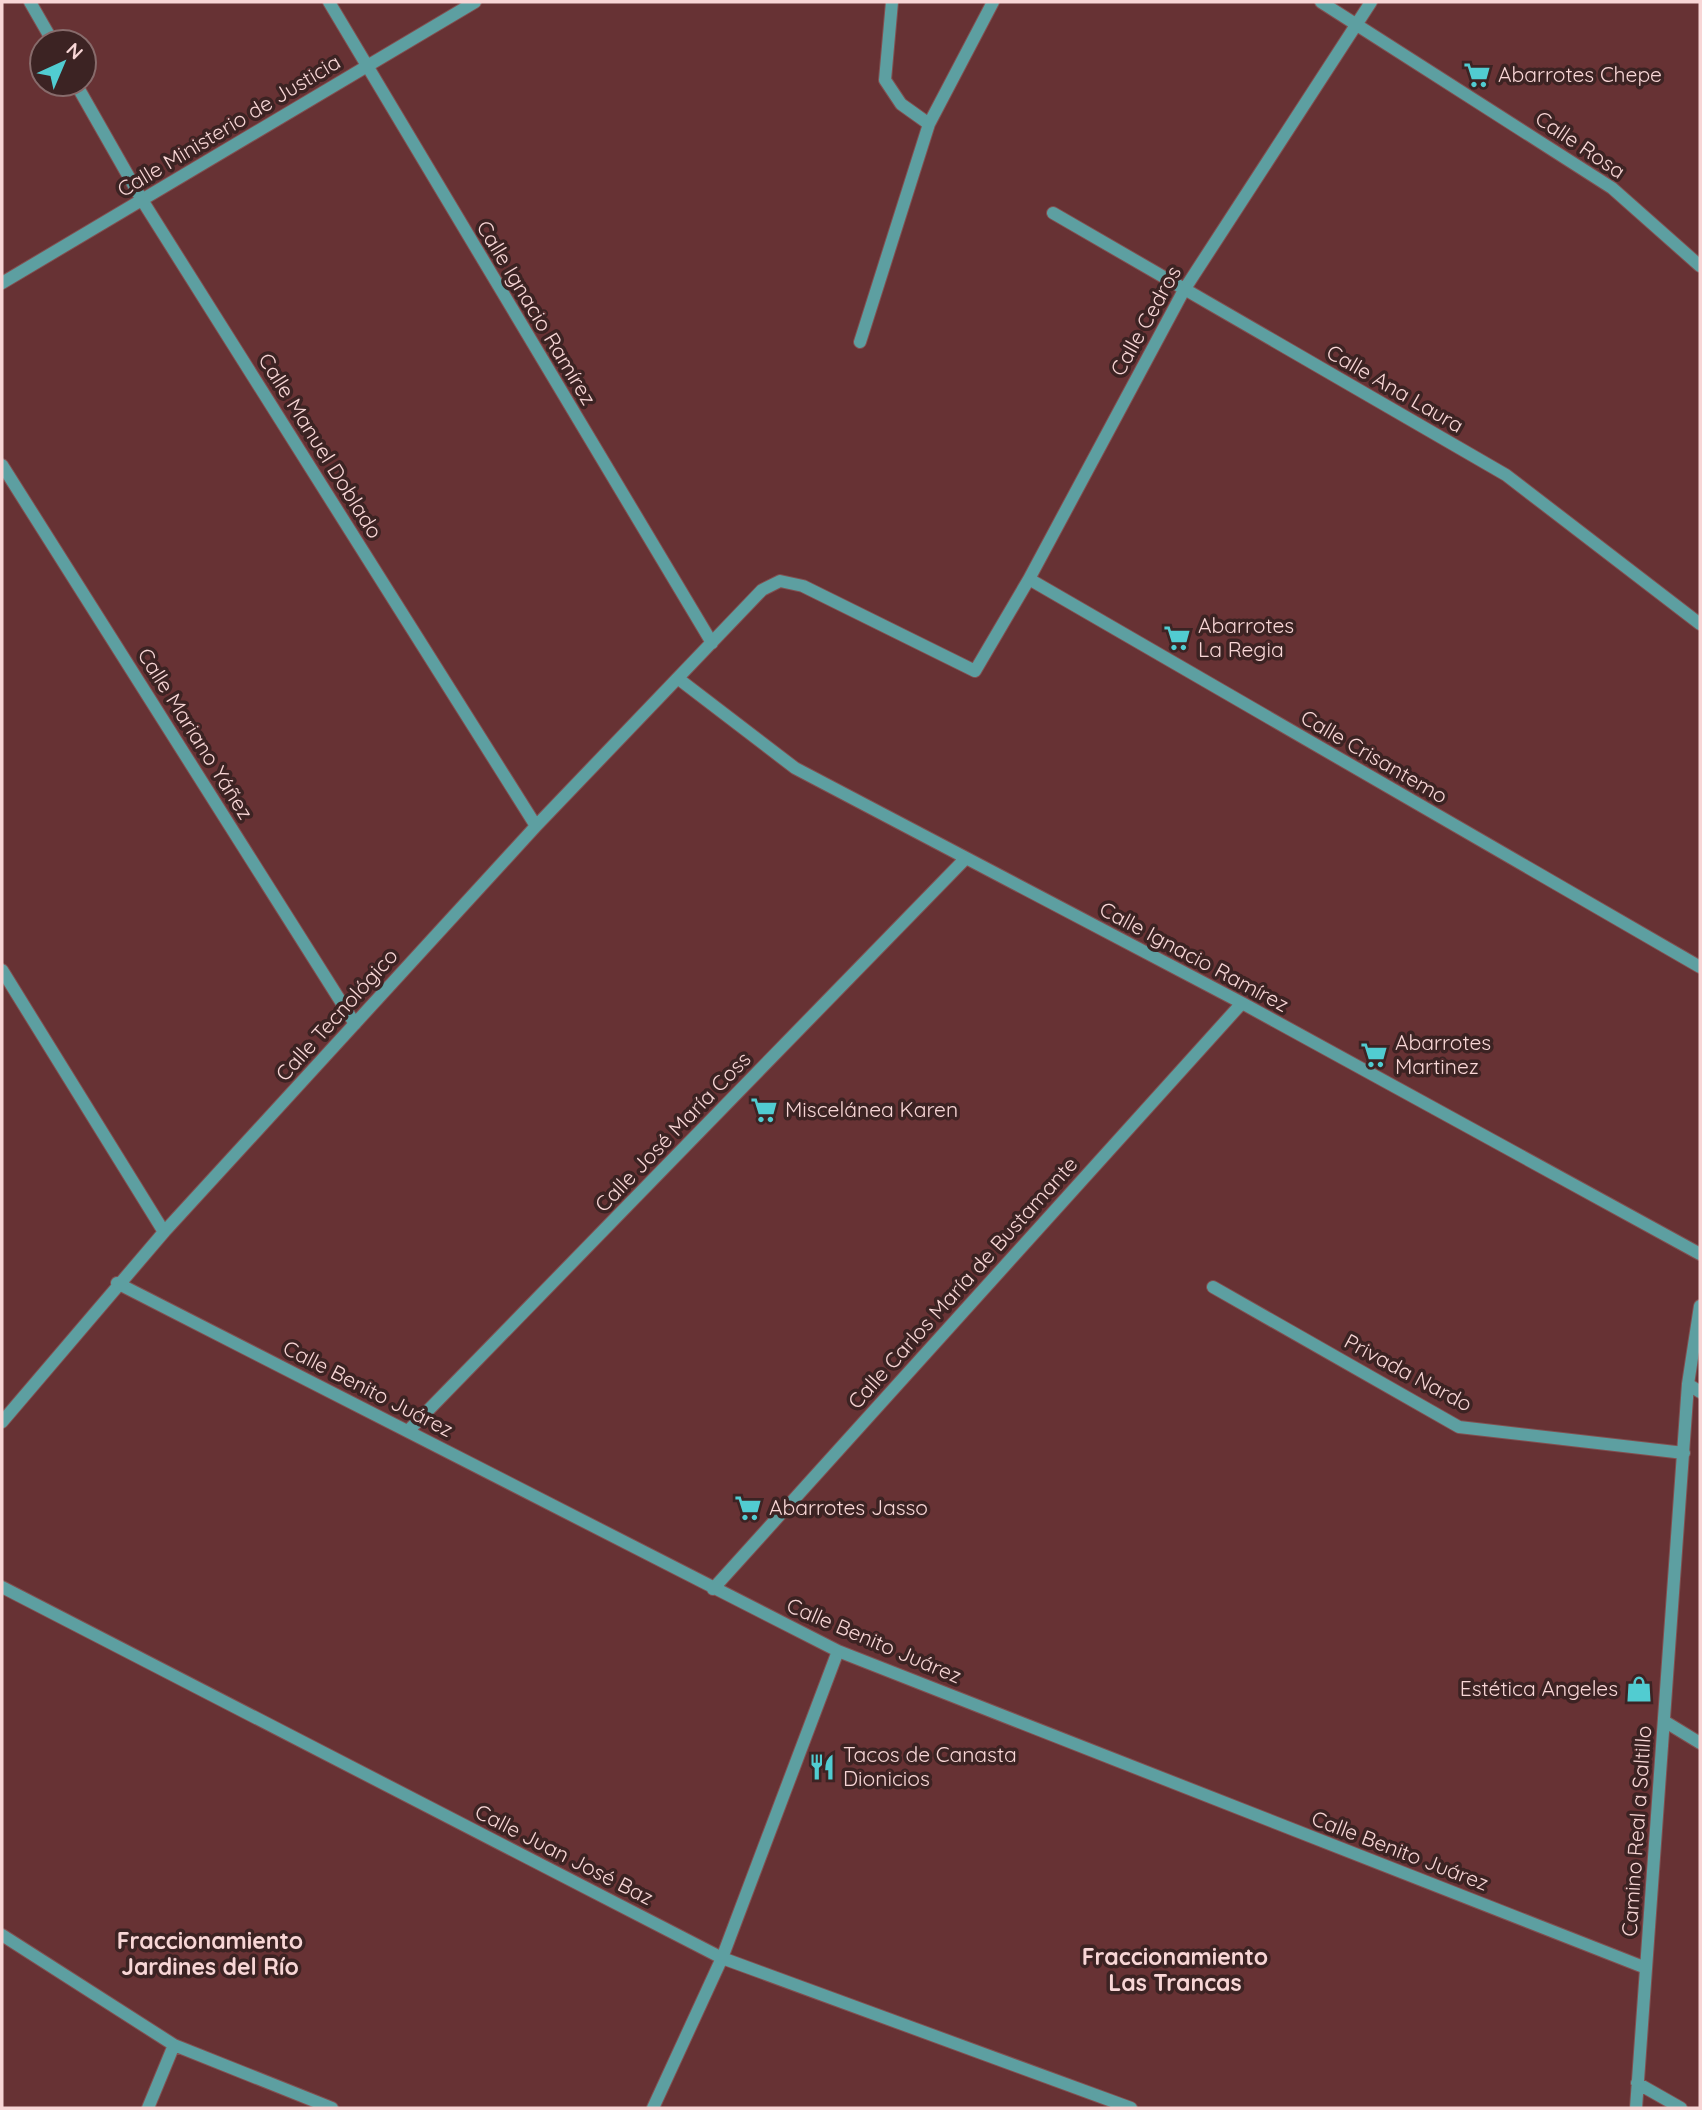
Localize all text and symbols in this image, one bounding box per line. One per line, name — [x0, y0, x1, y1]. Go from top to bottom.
north arrow — [28, 28, 98, 98]
text: N — [61, 37, 88, 64]
street label: Calle Ministerio de Justicia — [112, 48, 345, 202]
supermarket icon: Abarrotes Chepe — [1462, 60, 1492, 90]
place label: Abarrotes Chepe — [1498, 61, 1662, 87]
street label: Calle Rosa — [1531, 105, 1630, 184]
street label: Calle Ignacio Ramírez — [471, 216, 602, 409]
street label: Calle Cedros — [1104, 261, 1186, 380]
street label: Calle Ana Laura — [1322, 338, 1469, 438]
street label: Calle Manuel Doblado — [253, 348, 389, 543]
place label: Abarrotes La Regia — [1198, 612, 1294, 662]
supermarket icon: Abarrotes La Regia — [1162, 623, 1192, 653]
street label: Calle Mariano Yáñez — [133, 643, 259, 824]
street label: Calle Crisantemo — [1296, 704, 1453, 809]
street label: Calle Ignacio Ramírez — [1095, 895, 1294, 1017]
street label: Calle Tecnológico — [270, 943, 403, 1086]
place label: Abarrotes Martinez — [1395, 1029, 1491, 1079]
supermarket icon: Abarrotes Martinez — [1359, 1040, 1389, 1070]
street label: Calle José María Coss — [589, 1046, 756, 1217]
supermarket icon: Miscelánea Karen — [749, 1095, 779, 1125]
place label: Miscelánea Karen — [785, 1096, 958, 1122]
street label: Calle Carlos María de Bustamante — [842, 1151, 1083, 1414]
street label: Privada Nardo — [1340, 1328, 1477, 1417]
street label: Calle Benito Juárez — [279, 1334, 458, 1442]
supermarket icon: Abarrotes Jasso — [733, 1493, 763, 1523]
place label: Abarrotes Jasso — [769, 1494, 928, 1520]
street label: Calle Benito Juárez — [783, 1592, 966, 1689]
shop icon: Estética Angeles — [1624, 1674, 1654, 1704]
place label: Estética Angeles — [1460, 1675, 1618, 1701]
street label: Camino Real a Saltillo — [1616, 1725, 1656, 1937]
place label: Tacos de Canasta Dionicios — [843, 1741, 1017, 1791]
restaurant icon: Tacos de Canasta Dionicios — [807, 1752, 837, 1782]
street label: Calle Juan José Baz — [471, 1798, 658, 1910]
street label: Calle Benito Juárez — [1308, 1804, 1492, 1896]
district label: Fraccionamiento Jardines del Río — [117, 1926, 303, 1981]
district label: Fraccionamiento Las Trancas — [1082, 1942, 1268, 1997]

